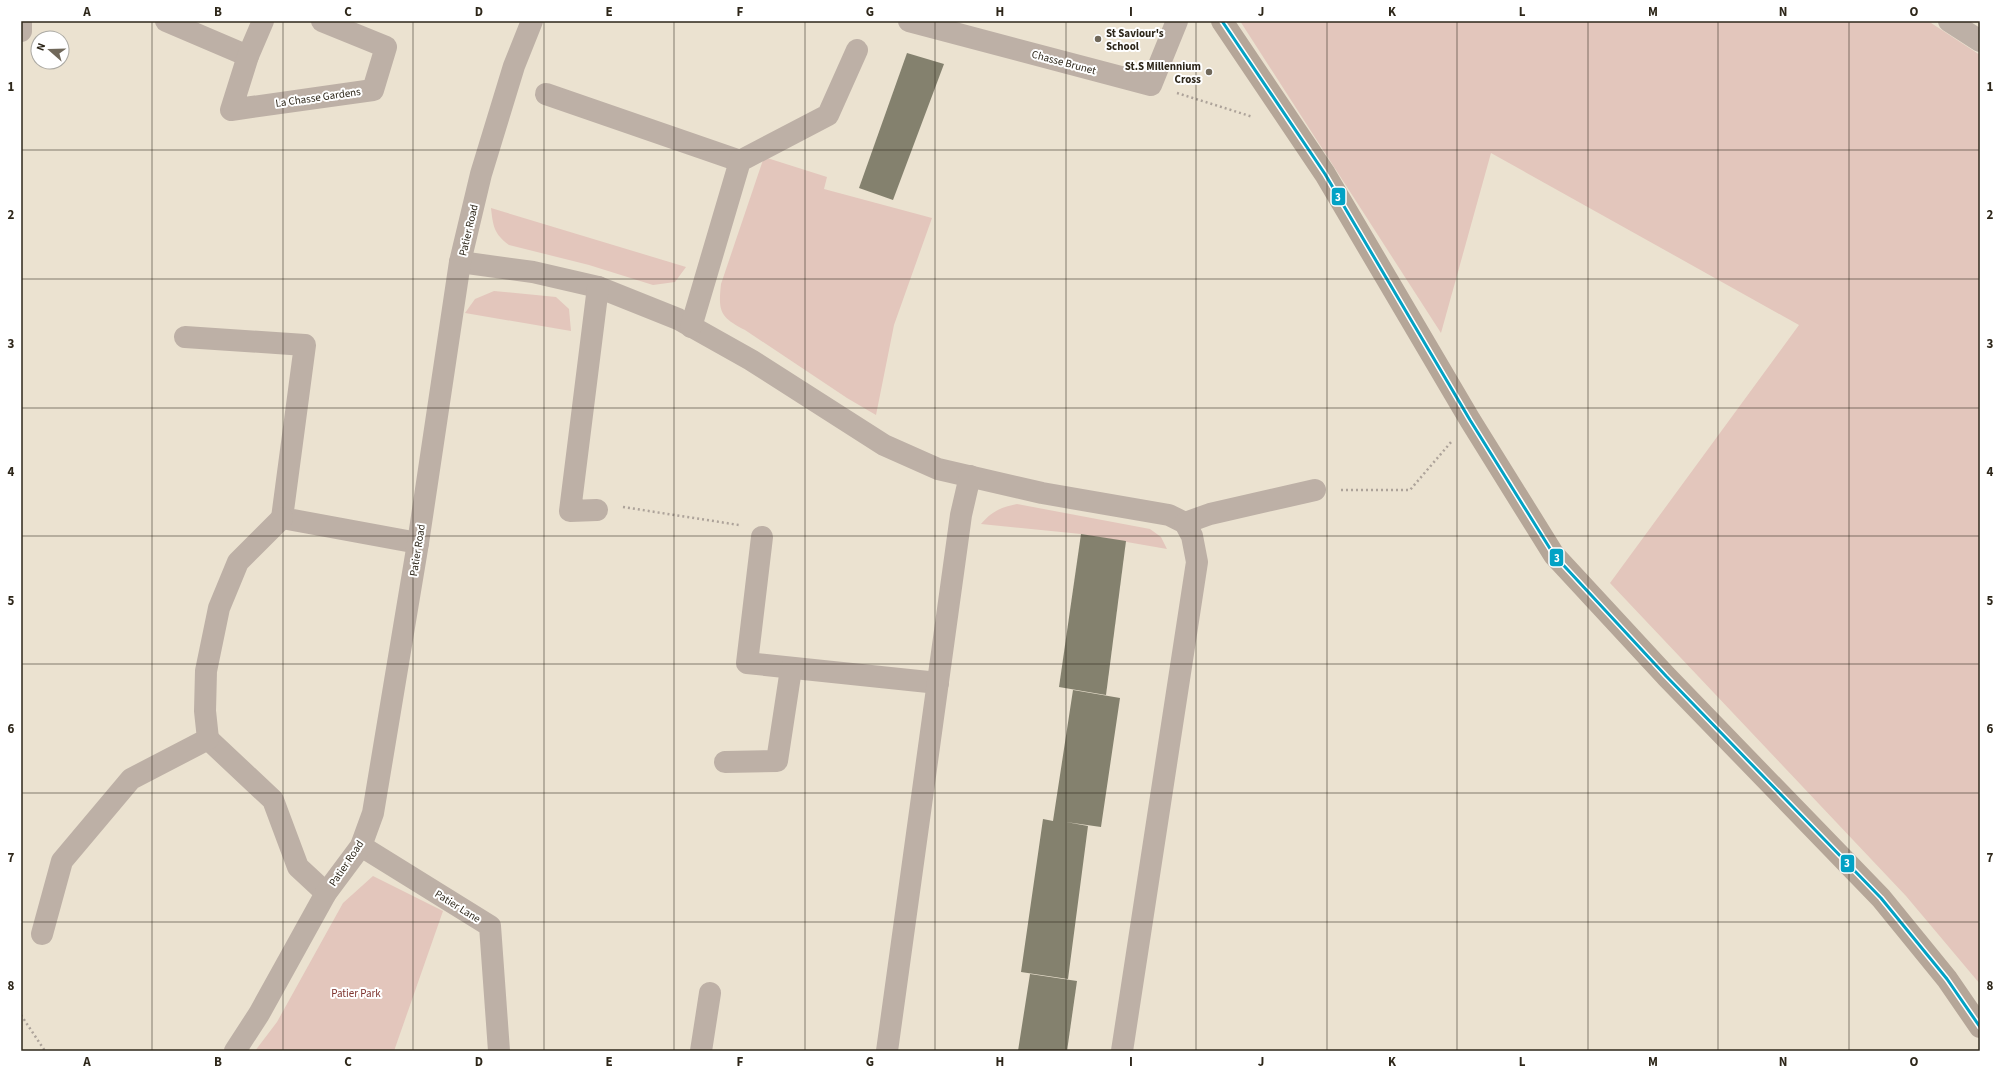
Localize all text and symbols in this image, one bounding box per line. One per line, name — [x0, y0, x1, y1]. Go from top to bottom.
text: A — [82, 3, 91, 21]
text: B — [214, 3, 222, 21]
text: C — [344, 3, 352, 21]
text: D — [475, 3, 483, 21]
text: E — [605, 3, 613, 21]
text: F — [737, 3, 744, 21]
text: G — [866, 3, 874, 21]
text: H — [996, 3, 1004, 21]
text: I — [1129, 3, 1133, 21]
text: J — [1258, 3, 1264, 21]
text: K — [1388, 3, 1397, 21]
text: L — [1519, 3, 1526, 21]
text: M — [1648, 3, 1658, 21]
text: N — [1779, 3, 1787, 21]
text: O — [1910, 3, 1919, 21]
place label: St Saviour's School — [1106, 26, 1164, 54]
north arrow — [30, 30, 70, 70]
marker: St Saviour's School — [1093, 34, 1103, 44]
text: N — [33, 41, 49, 53]
street label: Chasse Brunet — [1030, 47, 1098, 78]
place label: St.S Millennium Cross — [1125, 59, 1201, 87]
marker: St.S Millennium Cross — [1204, 67, 1214, 77]
text: 1 — [8, 78, 15, 96]
text: 1 — [1987, 78, 1994, 96]
street label: La Chasse Gardens — [274, 84, 362, 111]
line badge: 3 — [1331, 187, 1346, 206]
text: 3 — [1335, 190, 1341, 205]
street label: Patier Road — [455, 203, 482, 257]
text: 2 — [8, 206, 15, 224]
text: 2 — [1987, 206, 1994, 224]
text: 3 — [8, 335, 15, 353]
text: 3 — [1987, 335, 1994, 353]
text: 4 — [8, 463, 15, 481]
text: 4 — [1987, 463, 1994, 481]
street label: Patier Road — [406, 523, 429, 577]
line badge: 3 — [1549, 548, 1564, 567]
text: 3 — [1554, 551, 1560, 566]
text: 5 — [8, 592, 15, 610]
text: 5 — [1987, 592, 1994, 610]
text: 6 — [8, 720, 15, 738]
text: 6 — [1987, 720, 1994, 738]
street label: Patier Road — [325, 837, 367, 889]
text: 7 — [8, 849, 15, 867]
text: 7 — [1987, 849, 1994, 867]
line badge: 3 — [1840, 854, 1855, 873]
text: 3 — [1844, 856, 1850, 871]
street label: Patier Lane — [432, 886, 484, 927]
text: 8 — [8, 977, 15, 995]
text: 8 — [1987, 977, 1994, 995]
park label: Patier Park — [331, 986, 381, 1001]
text: A — [82, 1053, 91, 1071]
text: B — [214, 1053, 222, 1071]
text: C — [344, 1053, 352, 1071]
text: D — [475, 1053, 483, 1071]
text: E — [605, 1053, 613, 1071]
text: F — [737, 1053, 744, 1071]
text: G — [866, 1053, 874, 1071]
text: H — [996, 1053, 1004, 1071]
text: I — [1129, 1053, 1133, 1071]
text: J — [1258, 1053, 1264, 1071]
text: K — [1388, 1053, 1397, 1071]
text: L — [1519, 1053, 1526, 1071]
text: M — [1648, 1053, 1658, 1071]
text: N — [1779, 1053, 1787, 1071]
text: O — [1910, 1053, 1919, 1071]

